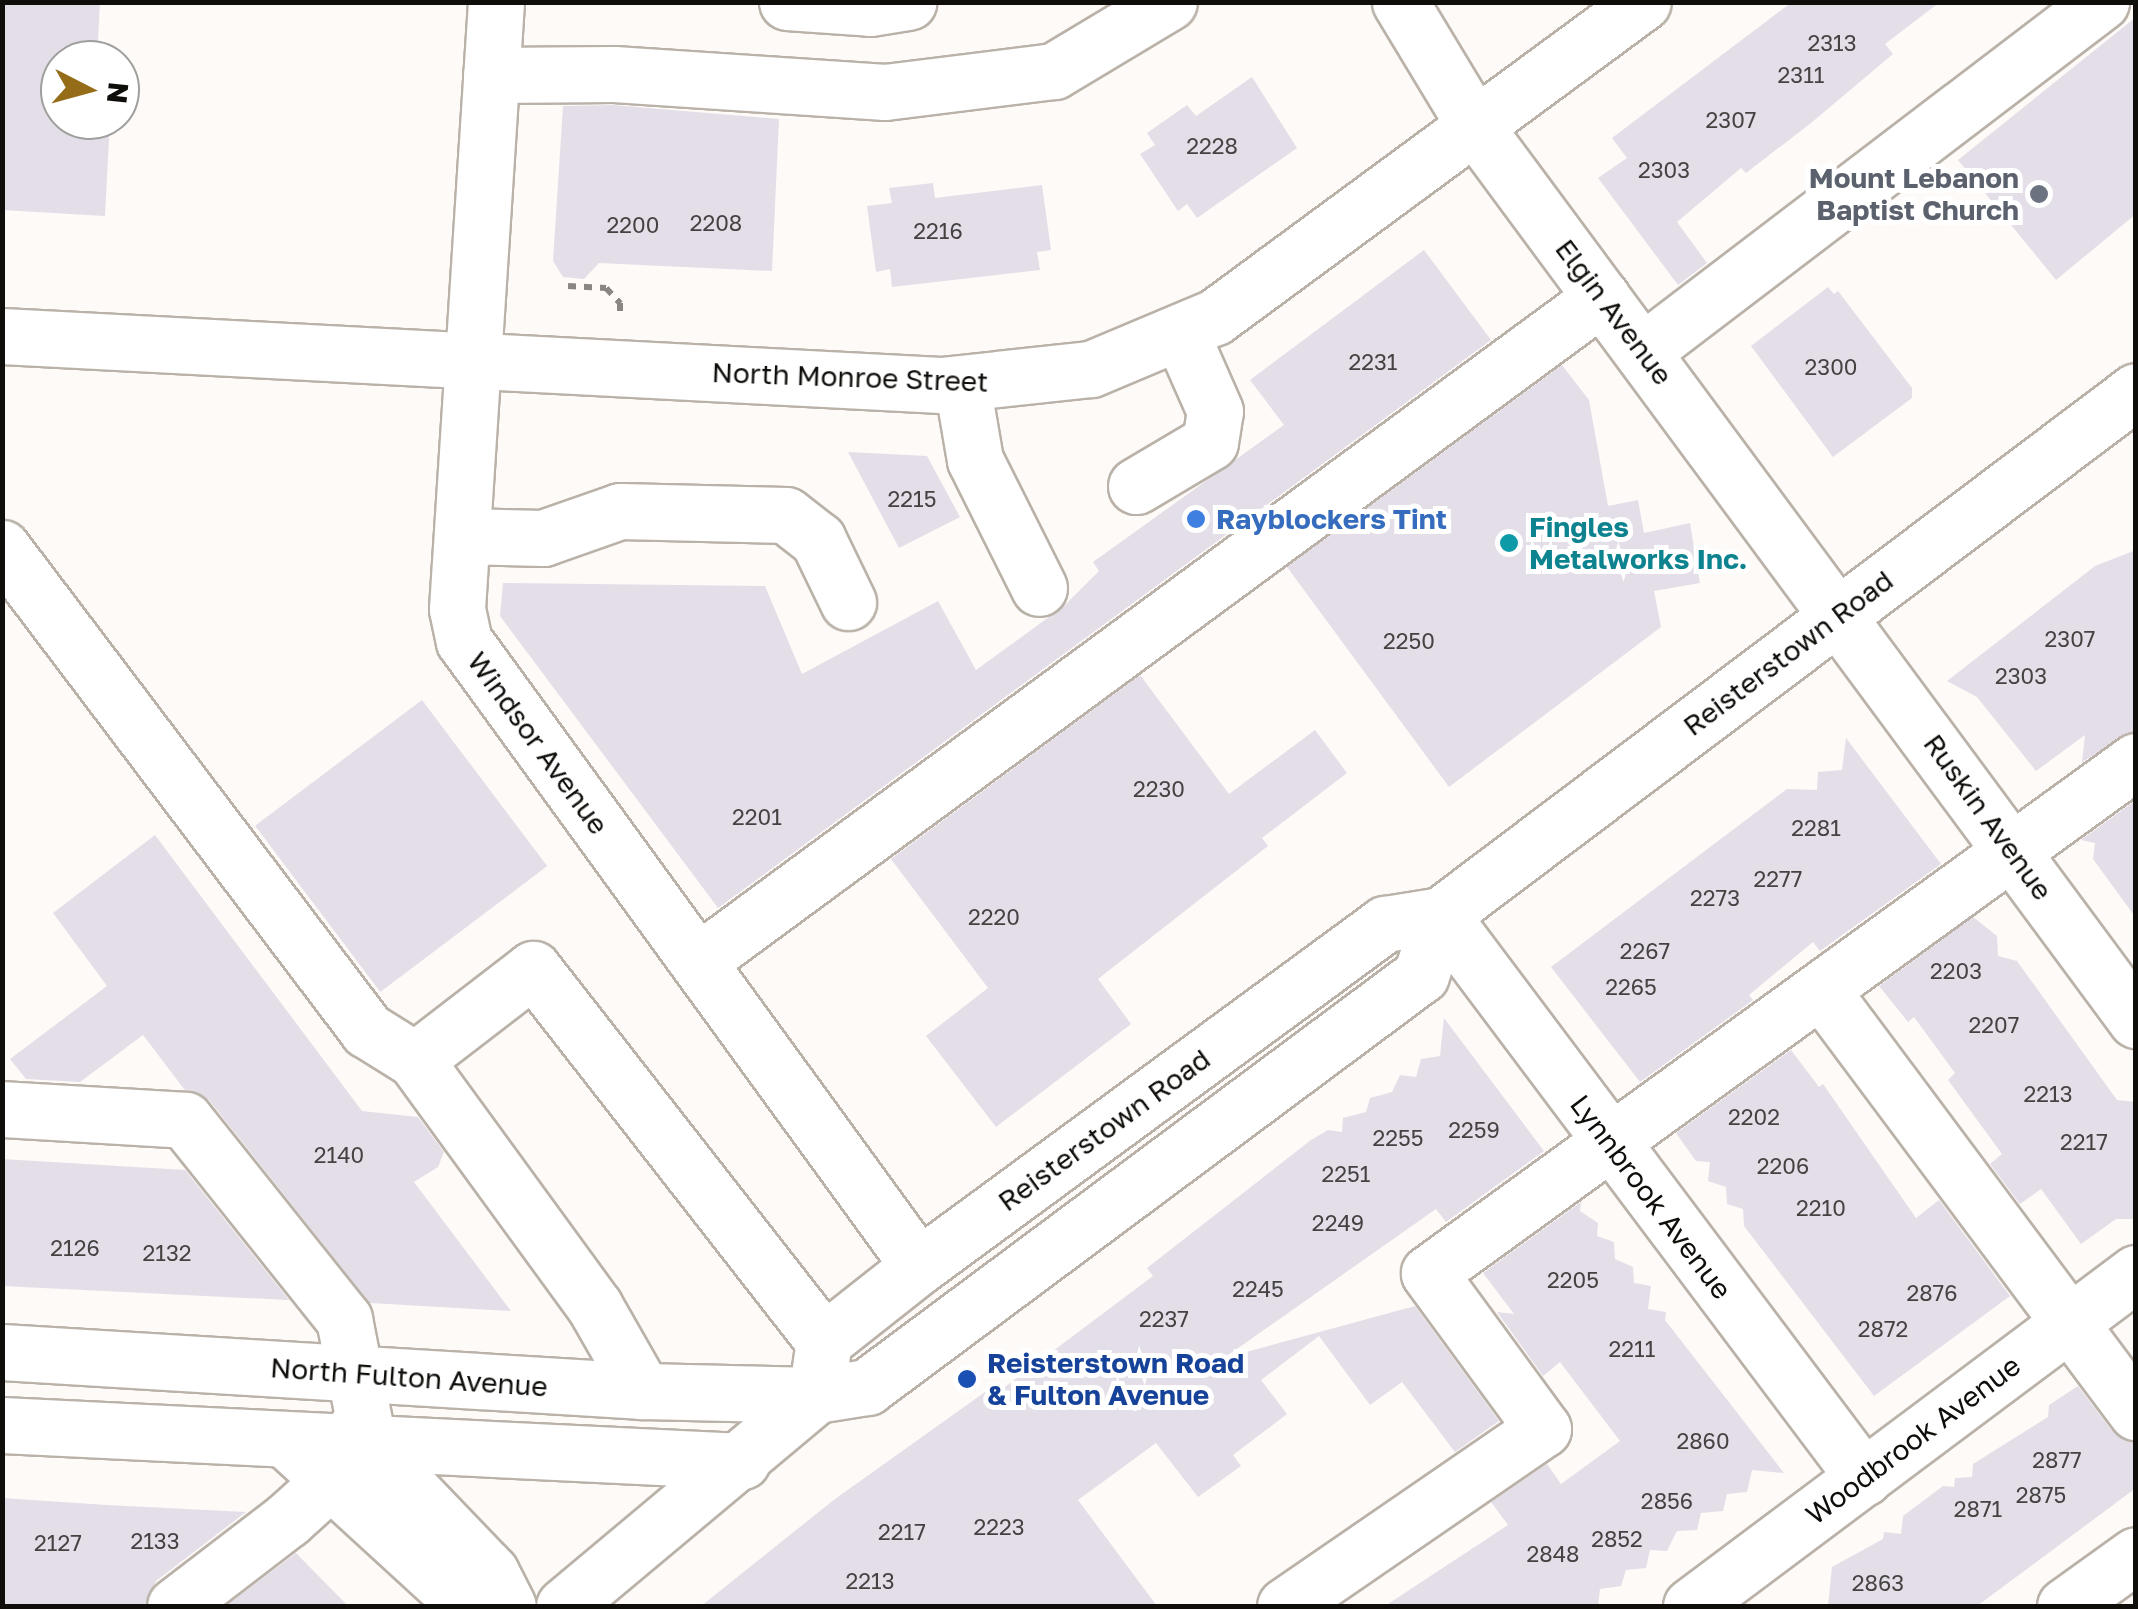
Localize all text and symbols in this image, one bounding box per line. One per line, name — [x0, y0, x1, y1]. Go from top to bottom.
house number: 2313 — [1807, 30, 1857, 56]
north arrow — [40, 40, 140, 140]
house number: 2311 — [1778, 62, 1824, 88]
text: N — [101, 81, 136, 105]
house number: 2307 — [1706, 107, 1756, 133]
house number: 2228 — [1186, 133, 1238, 159]
house number: 2303 — [1638, 157, 1690, 183]
place label: Mount Lebanon Baptist Church — [1809, 161, 2019, 227]
marker: Mount Lebanon Baptist Church — [2028, 183, 2050, 205]
house number: 2208 — [690, 210, 742, 236]
house number: 2200 — [607, 212, 659, 238]
house number: 2216 — [913, 218, 963, 244]
street label: Elgin Avenue — [1548, 233, 1680, 391]
house number: 2231 — [1348, 349, 1398, 375]
house number: 2300 — [1805, 354, 1857, 380]
street label: North Monroe Street — [711, 355, 989, 399]
house number: 2215 — [888, 486, 936, 512]
place label: Rayblockers Tint — [1216, 502, 1447, 536]
marker: Rayblockers Tint — [1185, 508, 1207, 530]
place label: Fingles Metalworks Inc. — [1529, 510, 1747, 576]
marker: Fingles Metalworks Inc. — [1498, 532, 1520, 554]
street label: Reisterstown Road — [1677, 563, 1899, 743]
house number: 2307 — [2045, 626, 2095, 652]
house number: 2250 — [1383, 628, 1435, 654]
street label: Windsor Avenue — [461, 645, 615, 841]
house number: 2303 — [1995, 663, 2047, 689]
street label: Ruskin Avenue — [1917, 728, 2059, 906]
house number: 2230 — [1133, 776, 1185, 802]
house number: 2201 — [732, 804, 782, 830]
house number: 2281 — [1791, 815, 1841, 841]
house number: 2277 — [1754, 866, 1802, 892]
house number: 2273 — [1690, 885, 1740, 911]
house number: 2220 — [968, 904, 1020, 930]
house number: 2267 — [1620, 938, 1670, 964]
house number: 2203 — [1930, 958, 1982, 984]
house number: 2265 — [1605, 974, 1657, 1000]
house number: 2207 — [1969, 1012, 2019, 1038]
street label: Reisterstown Road — [991, 1042, 1217, 1218]
house number: 2213 — [2023, 1081, 2073, 1107]
street label: Lynnbrook Avenue — [1563, 1088, 1739, 1306]
house number: 2202 — [1728, 1104, 1780, 1130]
house number: 2259 — [1448, 1117, 1500, 1143]
house number: 2255 — [1372, 1125, 1424, 1151]
house number: 2217 — [2060, 1129, 2108, 1155]
house number: 2140 — [314, 1142, 364, 1168]
house number: 2206 — [1757, 1153, 1809, 1179]
house number: 2251 — [1322, 1161, 1370, 1187]
house number: 2210 — [1796, 1195, 1846, 1221]
house number: 2249 — [1312, 1210, 1364, 1236]
house number: 2126 — [50, 1235, 100, 1261]
house number: 2132 — [142, 1240, 192, 1266]
house number: 2205 — [1547, 1267, 1599, 1293]
house number: 2245 — [1232, 1276, 1284, 1302]
house number: 2876 — [1906, 1280, 1958, 1306]
house number: 2237 — [1139, 1306, 1189, 1332]
house number: 2872 — [1858, 1316, 1908, 1342]
house number: 2211 — [1609, 1336, 1655, 1362]
place label: Reisterstown Road & Fulton Avenue — [987, 1346, 1244, 1412]
street label: Woodbrook Avenue — [1799, 1348, 2027, 1532]
street label: North Fulton Avenue — [269, 1351, 549, 1403]
marker: Reisterstown Road & Fulton Avenue — [956, 1368, 978, 1390]
house number: 2860 — [1676, 1428, 1730, 1454]
house number: 2877 — [2032, 1447, 2082, 1473]
house number: 2875 — [2016, 1482, 2066, 1508]
house number: 2856 — [1641, 1488, 1693, 1514]
house number: 2871 — [1954, 1496, 2002, 1522]
house number: 2223 — [973, 1514, 1025, 1540]
house number: 2217 — [878, 1519, 926, 1545]
house number: 2852 — [1591, 1526, 1643, 1552]
house number: 2133 — [130, 1528, 180, 1554]
house number: 2127 — [34, 1530, 82, 1556]
house number: 2848 — [1526, 1541, 1580, 1567]
house number: 2213 — [845, 1568, 895, 1594]
house number: 2863 — [1852, 1570, 1904, 1596]

